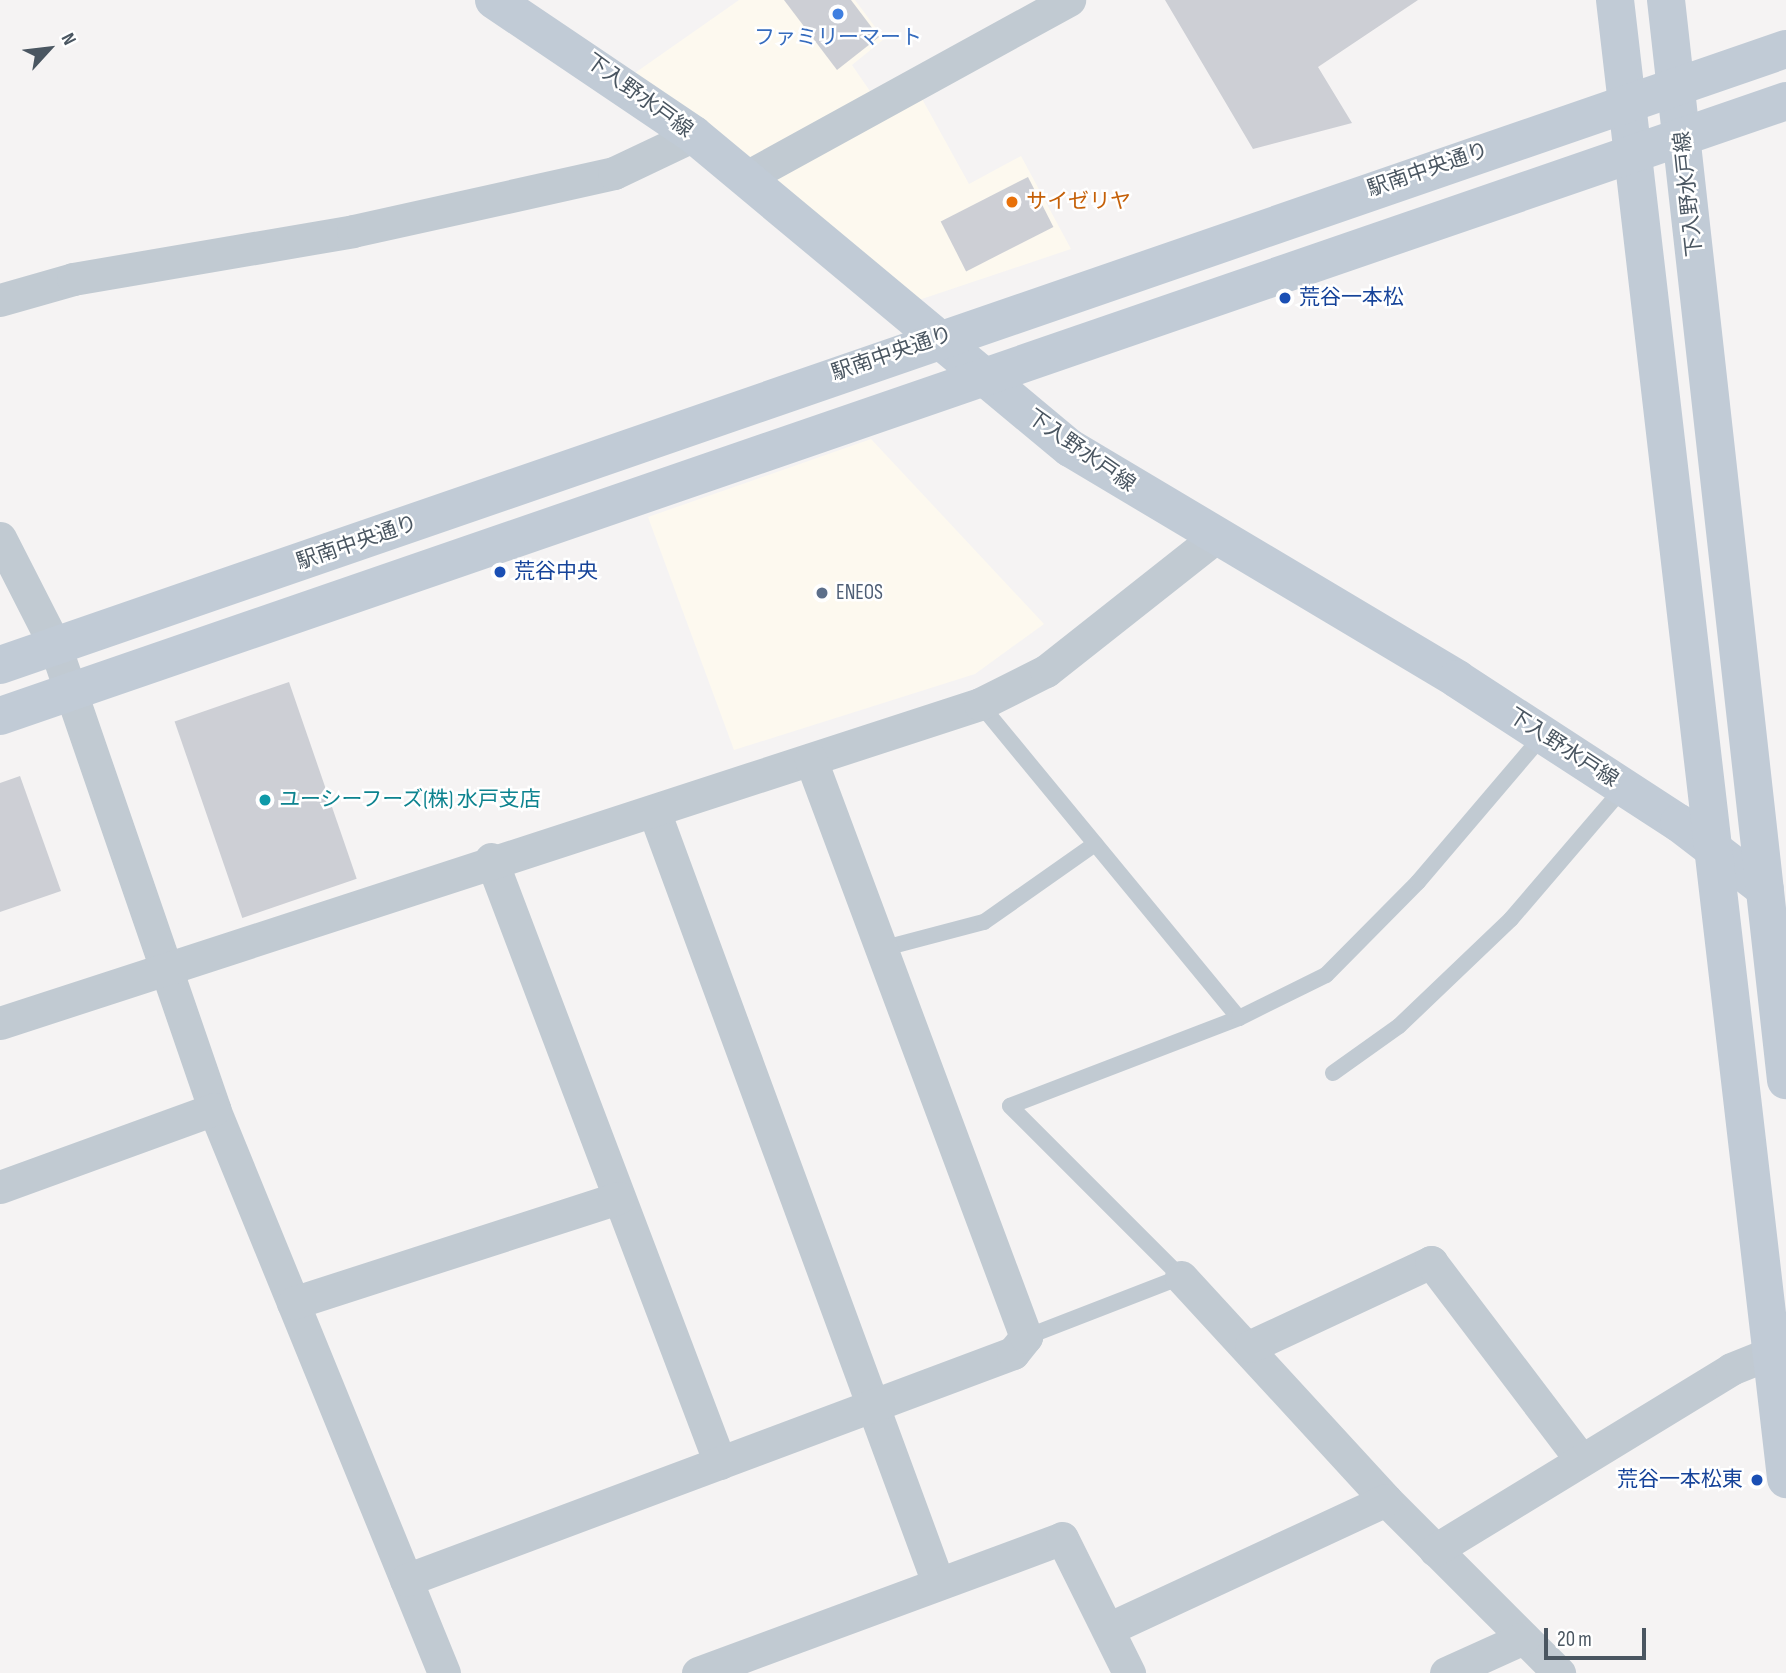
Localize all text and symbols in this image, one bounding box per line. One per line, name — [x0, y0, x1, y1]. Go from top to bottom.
marker: ファミリーマート — [830, 6, 846, 22]
north arrow — [14, 14, 84, 84]
place label: ファミリーマート — [754, 25, 922, 51]
text: N — [56, 29, 81, 49]
street label: 下入野水戸線 — [581, 49, 697, 143]
street label: 下入野水戸線 — [1670, 130, 1708, 258]
street label: 駅南中央通り — [1364, 138, 1492, 202]
place label: サイゼリヤ — [1026, 189, 1131, 215]
marker: サイゼリヤ — [1004, 194, 1020, 210]
place label: 荒谷一本松 — [1299, 285, 1404, 311]
marker: 荒谷一本松 — [1277, 290, 1293, 306]
street label: 駅南中央通り — [828, 322, 956, 386]
street label: 下入野水戸線 — [1022, 405, 1140, 497]
street label: 駅南中央通り — [293, 511, 421, 575]
place label: 荒谷中央 — [514, 559, 598, 585]
marker: 荒谷中央 — [492, 564, 508, 580]
place label: ENEOS — [836, 580, 883, 606]
marker: ENEOS — [814, 585, 830, 601]
street label: 下入野水戸線 — [1503, 703, 1623, 793]
place label: ユーシーフーズ(株) 水戸支店 — [279, 787, 543, 813]
marker: ユーシーフーズ(株) 水戸支店 — [257, 792, 273, 808]
place label: 荒谷一本松東 — [1617, 1467, 1743, 1493]
marker: 荒谷一本松東 — [1749, 1472, 1765, 1488]
scale bar — [1548, 1614, 1650, 1658]
text: 20 m — [1557, 1627, 1592, 1652]

